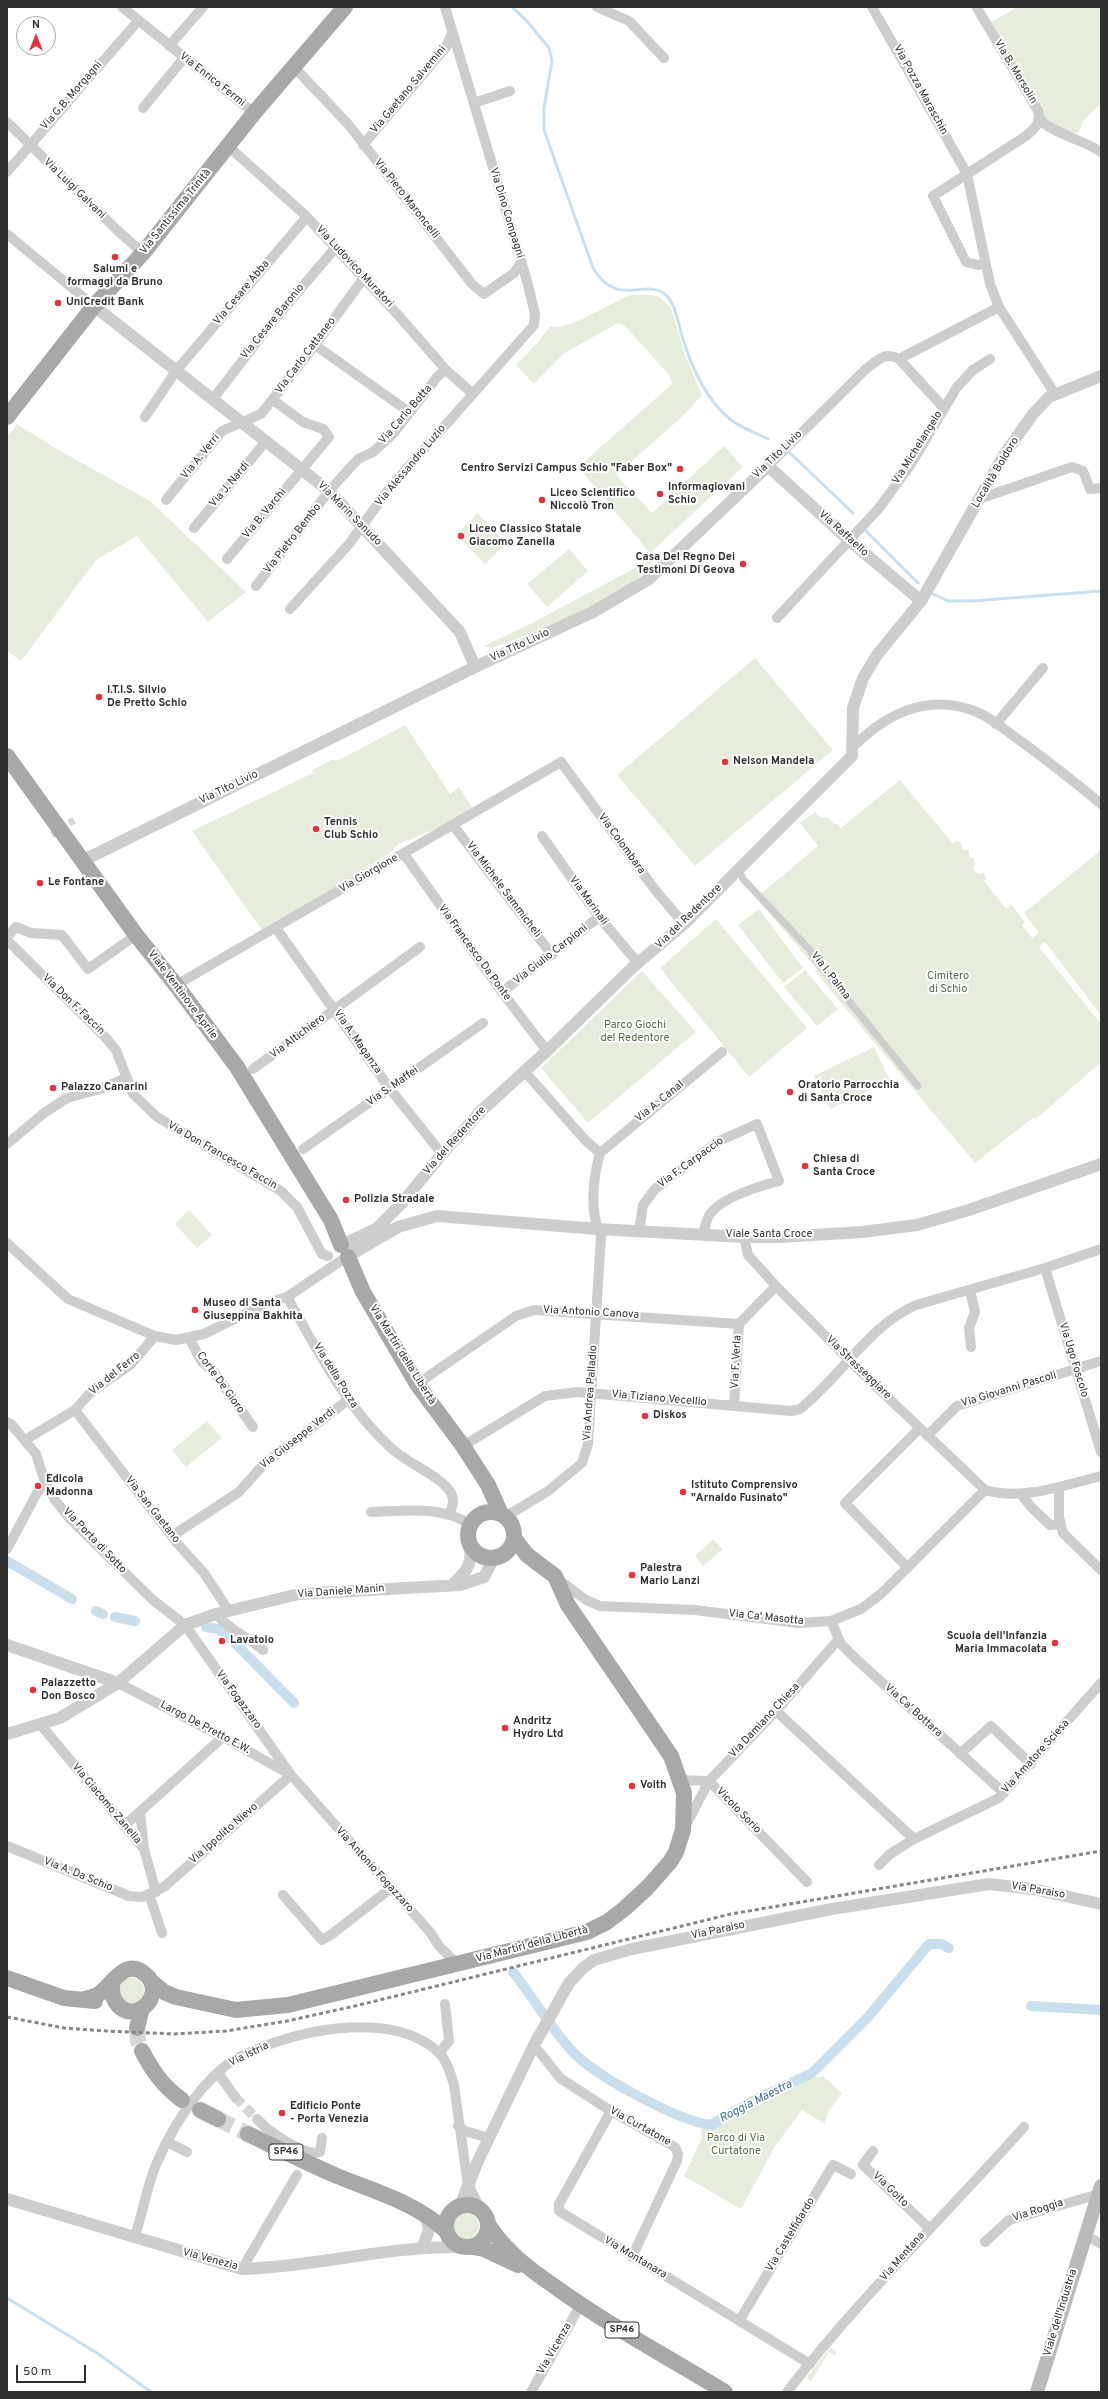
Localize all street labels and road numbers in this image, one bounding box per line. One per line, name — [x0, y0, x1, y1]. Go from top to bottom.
street label: Via B. Morsolin — [991, 37, 1039, 107]
street label: Via Gaetano Salvemini — [368, 43, 450, 137]
street label: Via Pozza Maraschin — [890, 43, 950, 137]
street label: Via Enrico Fermi — [176, 50, 248, 110]
street label: Via G.B. Morgagni — [38, 59, 106, 133]
street label: Via Luigi Galvani — [40, 156, 108, 222]
street label: Via Piero Maroncelli — [371, 156, 441, 242]
street label: Via Dino Compagni — [486, 166, 526, 260]
street label: Via Santissima Trinità — [138, 167, 214, 257]
street label: Via Ludovico Muratori — [312, 223, 396, 311]
street label: Via Cesare Abba — [211, 258, 273, 328]
street label: Via Cesare Baronio — [239, 282, 307, 362]
street label: Via Carlo Cattaneo — [273, 315, 339, 397]
street label: Via Carlo Botta — [377, 383, 435, 447]
street label: Via Michelangelo — [890, 409, 946, 487]
street label: Via Alessandro Luzio — [373, 422, 449, 510]
street label: Via Tito Livio — [750, 428, 806, 482]
street label: Via A. Verri — [179, 432, 223, 482]
street label: Località Boldoro — [970, 435, 1022, 511]
street label: Via J. Nardi — [207, 460, 253, 510]
street label: Via Marin Sanudo — [314, 479, 384, 549]
street label: Via B. Varchi — [240, 486, 290, 542]
street label: Via Pietro Bembo — [261, 501, 325, 577]
street label: Via Raffaello — [815, 508, 871, 560]
street label: Via Tito Livio — [488, 627, 552, 665]
street label: Via Tito Livio — [197, 768, 261, 808]
street label: Via Colombara — [594, 811, 648, 877]
street label: Via Michele Sammicheli — [463, 839, 543, 941]
street label: Via Giorgione — [337, 852, 401, 896]
street label: Via Marinali — [566, 874, 610, 928]
street label: Via del Redentore — [653, 882, 725, 952]
street label: Via Francesco Da Ponte — [435, 902, 513, 1004]
street label: Via Giulio Carpioni — [511, 922, 591, 988]
street label: Viale Ventinove Aprile — [144, 948, 220, 1042]
street label: Via I. Palma — [807, 949, 853, 1003]
street label: Via Don F. Faccin — [39, 972, 107, 1038]
street label: Via A. Maganza — [330, 1007, 384, 1077]
street label: Via Altichiero — [268, 1012, 328, 1062]
street label: Via S. Maffei — [365, 1064, 421, 1110]
street label: Via A. Canal — [633, 1078, 687, 1126]
street label: Via del Redentore — [421, 1104, 489, 1178]
street label: Via Don Francesco Faccin — [165, 1119, 279, 1193]
street label: Via F. Carpaccio — [655, 1135, 727, 1191]
street label: Viale Santa Croce — [725, 1228, 813, 1242]
street label: Via Martiri della Libertà — [366, 1303, 438, 1407]
street label: Via Antonio Canova — [543, 1304, 639, 1322]
street label: Via Ugo Foscolo — [1055, 1321, 1091, 1399]
street label: Via Strasseggiare — [823, 1333, 893, 1403]
street label: Via F. Verla — [729, 1335, 745, 1389]
street label: Via della Pozza — [310, 1341, 360, 1411]
street label: Via Andrea Palladio — [581, 1345, 601, 1441]
street label: Via del Ferro — [87, 1349, 143, 1399]
street label: Corte De Gioro — [193, 1350, 247, 1416]
street label: Via Giovanni Pascoli — [960, 1369, 1058, 1411]
street label: Via Tiziano Vecellio — [611, 1388, 707, 1410]
street label: Via Giuseppe Verdi — [258, 1405, 338, 1473]
street label: Via San Gaetano — [122, 1474, 182, 1546]
street label: Via Porta di Sotto — [59, 1505, 129, 1577]
street label: Via Daniele Manin — [297, 1582, 385, 1602]
street label: Via Ca' Masotta — [728, 1607, 804, 1629]
street label: Via Fogazzaro — [212, 1668, 264, 1732]
street label: Via Damiano Chiesa — [727, 1681, 803, 1761]
street label: Via Ca' Bottara — [881, 1682, 945, 1740]
street label: Largo De Pretto E.W. — [158, 1699, 252, 1757]
street label: Via Amatore Sciesa — [999, 1717, 1073, 1797]
street label: Via Giacomo Zanella — [68, 1761, 144, 1847]
street label: Vicolo Sorio — [713, 1785, 763, 1837]
street label: Via Ippolito Nievo — [187, 1801, 261, 1867]
street label: Via Antonio Fogazzaro — [332, 1825, 416, 1915]
street label: Via A. Da Schio — [41, 1855, 115, 1895]
street label: Via Paraiso — [1010, 1880, 1066, 1902]
street label: Via Paraiso — [690, 1919, 746, 1943]
street label: Via Martiri della Libertà — [475, 1924, 589, 1966]
street label: Via Istria — [227, 2040, 271, 2070]
street label: Via Curtatone — [607, 2105, 673, 2149]
road number: SP46 — [269, 2144, 303, 2160]
street label: Via Goito — [869, 2170, 911, 2210]
street label: Via Castelfidardo — [764, 2196, 818, 2274]
street label: Via Roggia — [1011, 2197, 1065, 2225]
street label: Via Mentana — [878, 2230, 928, 2284]
street label: Via Montanara — [601, 2234, 669, 2282]
street label: Via Venezia — [181, 2246, 239, 2274]
street label: Viale dell'Industria — [1041, 2268, 1081, 2358]
street label: Via Vicenza — [535, 2321, 575, 2377]
road number: SP46 — [605, 2322, 639, 2338]

